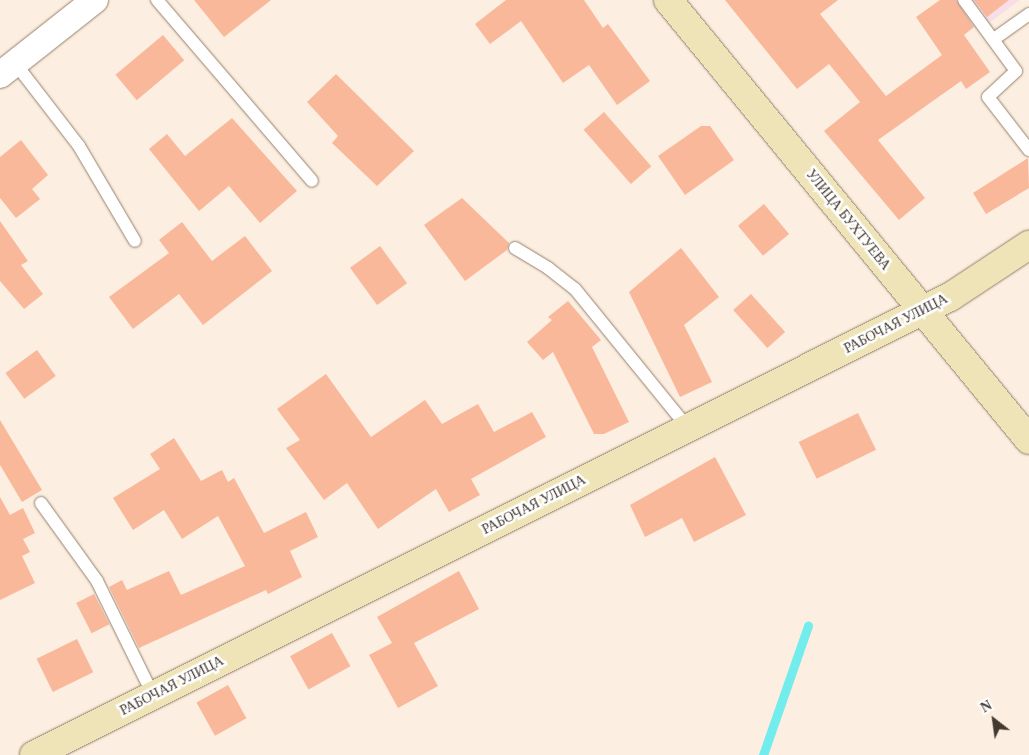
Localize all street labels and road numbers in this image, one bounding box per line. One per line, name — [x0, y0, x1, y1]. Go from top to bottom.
street label: УЛИЦА БУХТУЕВА — [802, 166, 894, 274]
street label: РАБОЧАЯ УЛИЦА — [841, 291, 951, 357]
street label: РАБОЧАЯ УЛИЦА — [479, 472, 589, 538]
street label: РАБОЧАЯ УЛИЦА — [117, 653, 227, 719]

